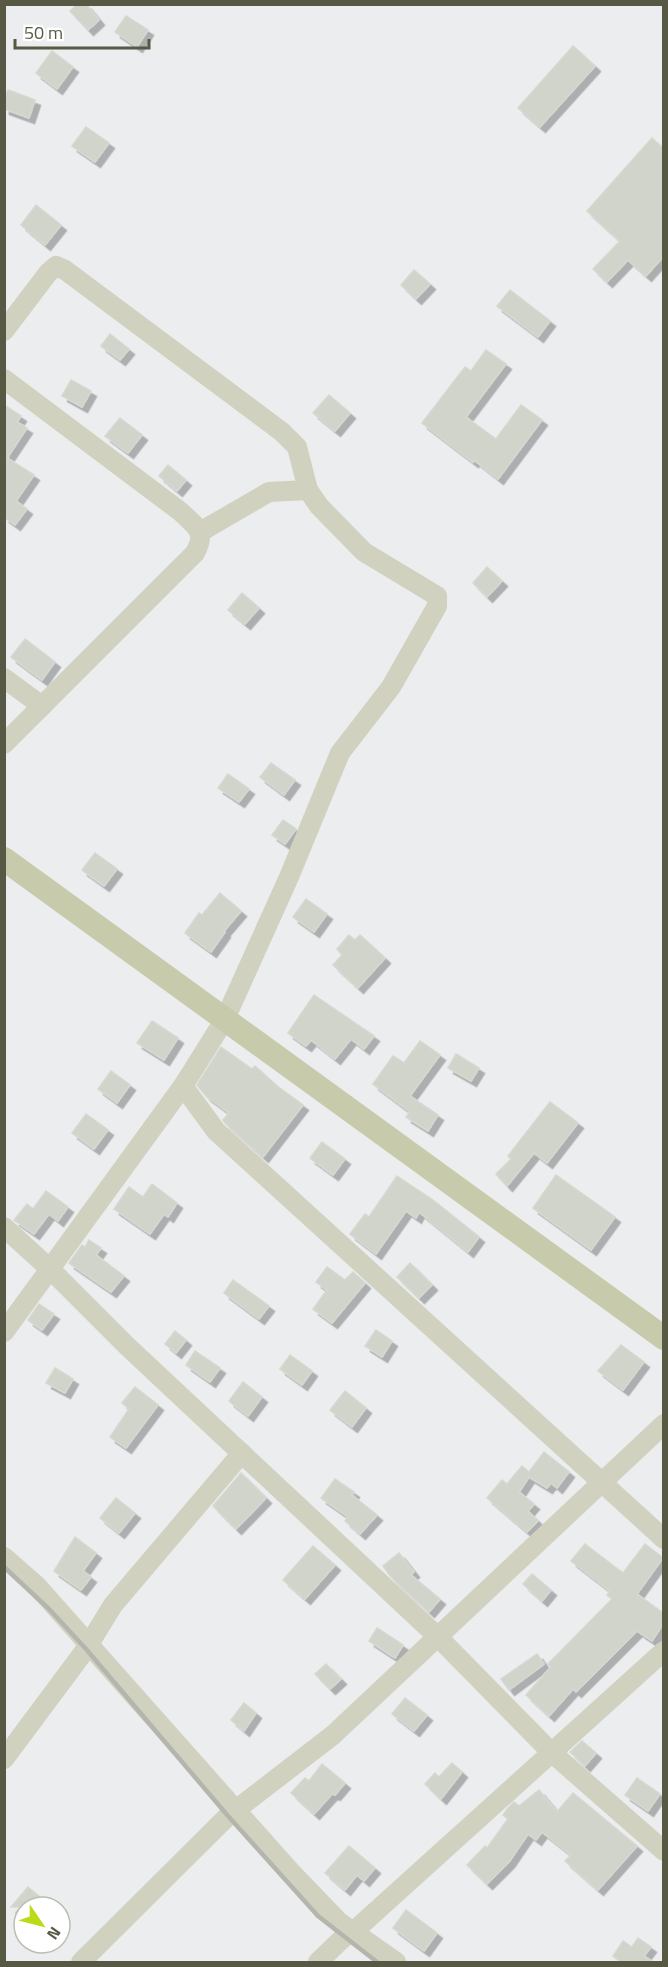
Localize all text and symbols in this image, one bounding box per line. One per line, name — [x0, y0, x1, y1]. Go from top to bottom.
scale bar — [15, 12, 148, 50]
text: 50 m — [24, 19, 63, 46]
north arrow — [12, 1895, 72, 1955]
text: N — [41, 1922, 67, 1945]

